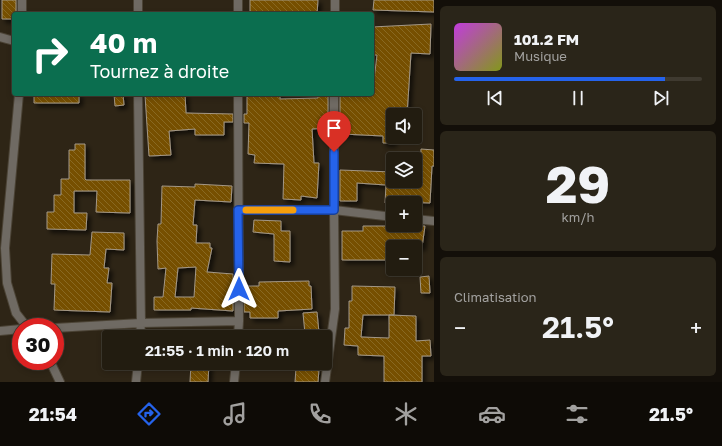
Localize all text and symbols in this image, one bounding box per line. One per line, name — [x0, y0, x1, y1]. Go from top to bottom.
text: 40 m — [90, 26, 157, 59]
icon: right — [24, 28, 76, 80]
text: 101.2 FM — [514, 30, 579, 48]
text: Musique — [514, 48, 567, 64]
text: Tournez à droite — [90, 60, 229, 82]
icon: previous — [484, 87, 506, 109]
icon: pause — [567, 87, 589, 109]
icon: next — [650, 87, 672, 109]
map controls — [386, 108, 422, 276]
button: sound — [386, 108, 422, 144]
pin — [317, 111, 351, 152]
icon: arrive — [323, 117, 345, 139]
button: layers — [386, 152, 422, 188]
text: 29 — [546, 152, 610, 214]
button: + — [386, 196, 422, 232]
text: km/h — [561, 209, 595, 225]
button: − — [386, 240, 422, 276]
position arrow — [218, 268, 260, 310]
text: Climatisation — [454, 289, 536, 305]
text: 21.5° — [542, 309, 614, 345]
text: − — [454, 314, 466, 341]
text: + — [690, 314, 702, 341]
speed limit sign: 30 — [12, 318, 64, 370]
text: 21:55 · 1 min · 120 m — [145, 341, 289, 359]
icon: directions — [135, 400, 163, 428]
icon: music — [221, 400, 249, 428]
icon: phone — [306, 400, 334, 428]
icon: climate — [392, 400, 420, 428]
icon: car — [478, 400, 506, 428]
icon: filters — [563, 400, 591, 428]
text: 21:54 — [29, 403, 77, 425]
text: 21.5° — [649, 403, 693, 425]

